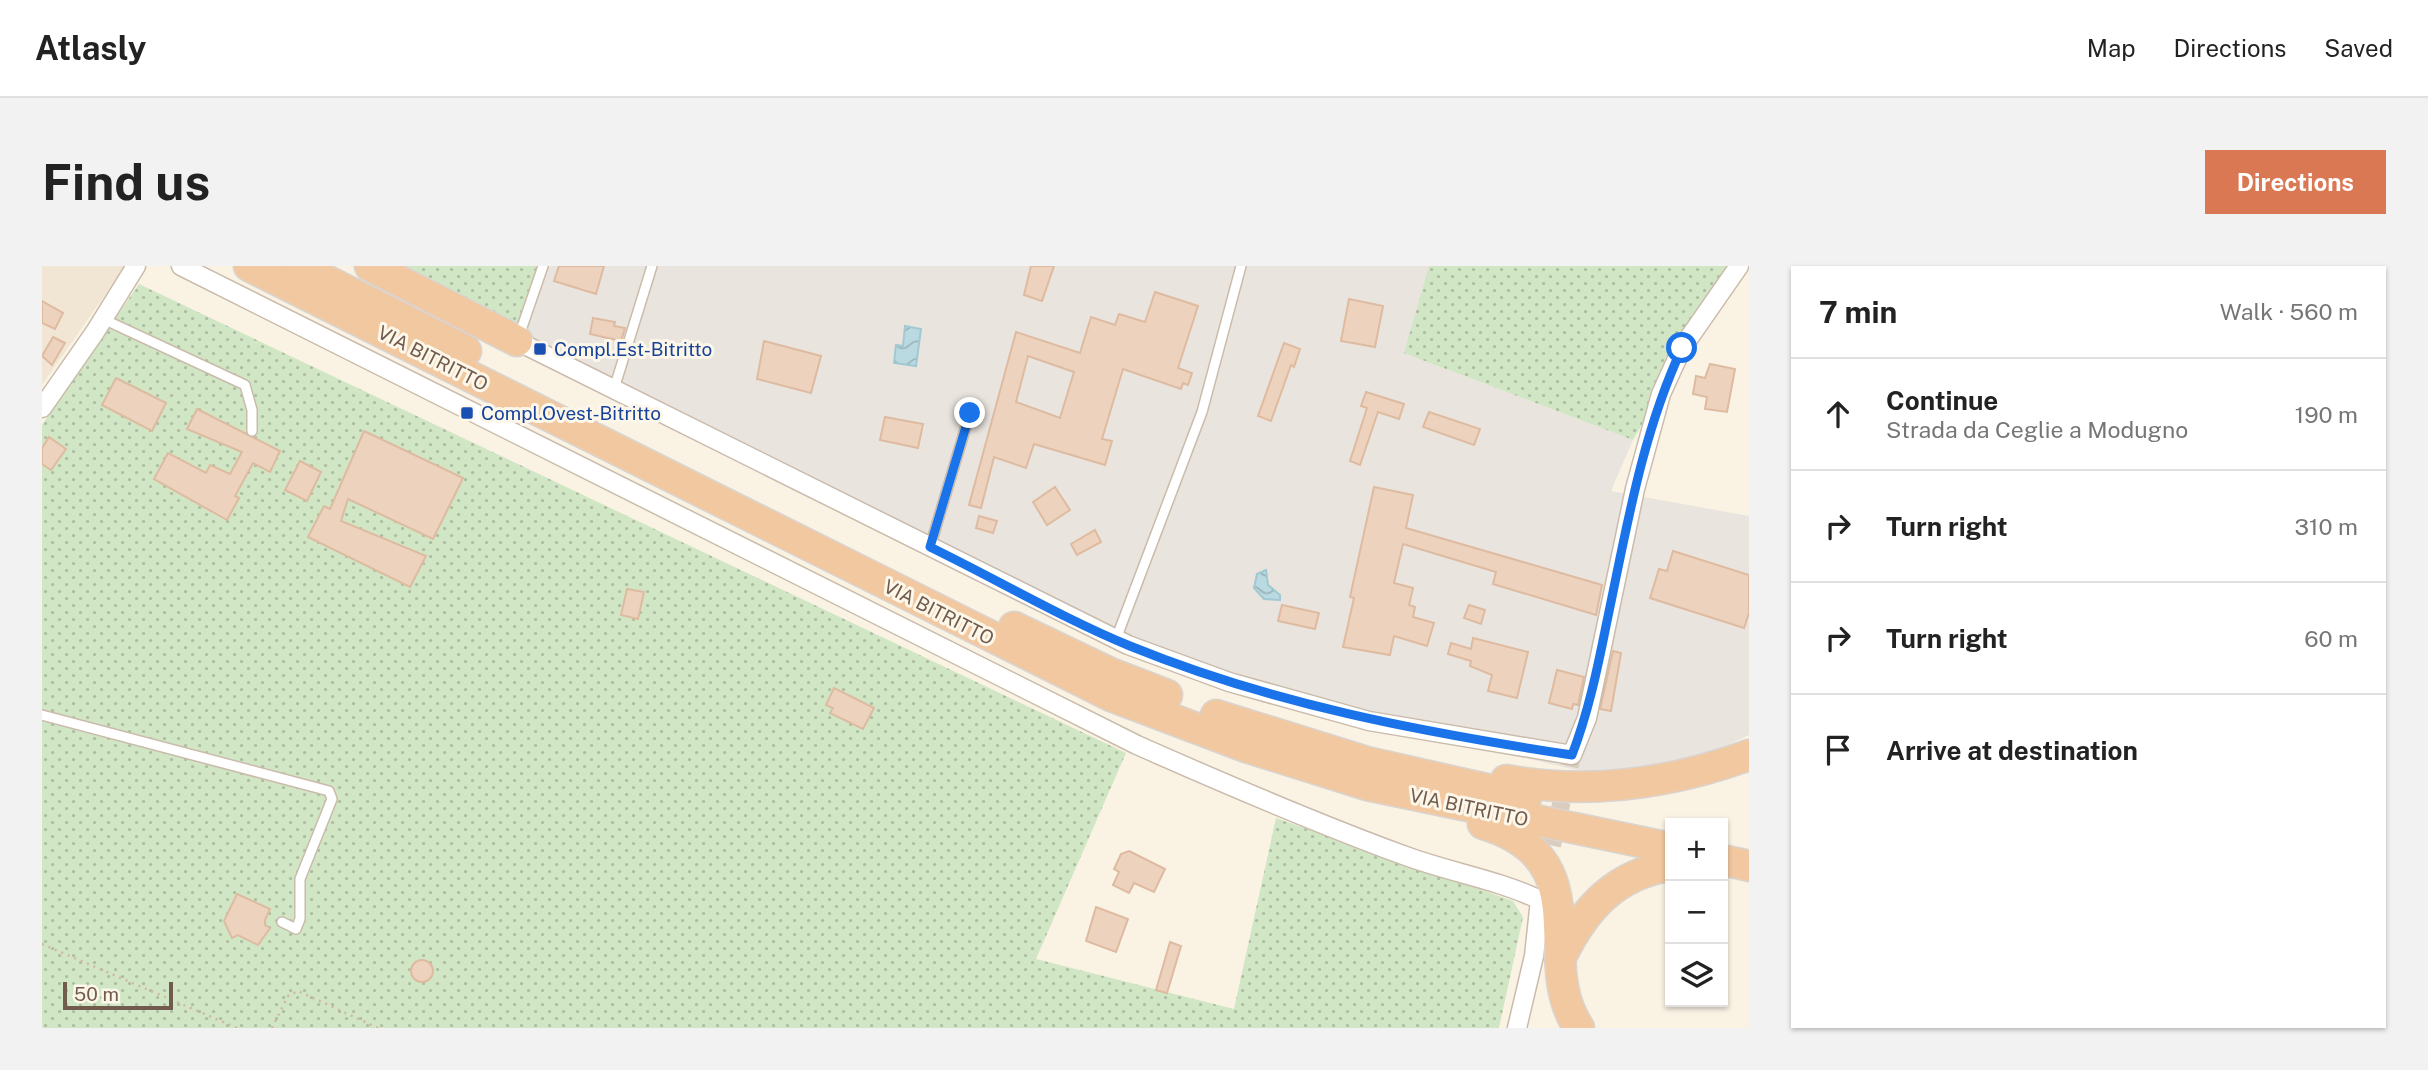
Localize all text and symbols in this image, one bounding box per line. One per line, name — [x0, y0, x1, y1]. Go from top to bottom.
text: Atlasly — [35, 29, 146, 67]
text: Map — [2087, 34, 2136, 62]
text: Directions — [2174, 34, 2286, 62]
text: Saved — [2324, 34, 2393, 62]
button: Directions — [2205, 150, 2386, 214]
text: Find us — [42, 153, 210, 211]
text: 7 min — [1819, 294, 1897, 330]
text: Walk · 560 m — [2220, 298, 2358, 325]
street label: VIA BITRITTO — [374, 321, 492, 395]
route start — [1666, 332, 1697, 363]
place label: Compl.Est-Bitritto — [554, 338, 712, 360]
marker: Compl.Est-Bitritto — [532, 341, 548, 357]
text: Continue — [1886, 385, 1998, 416]
icon: ahead — [1819, 395, 1857, 433]
route end — [954, 397, 985, 428]
text: 190 m — [2295, 401, 2358, 428]
place label: Compl.Ovest-Bitritto — [481, 402, 661, 424]
marker: Compl.Ovest-Bitritto — [459, 405, 475, 421]
text: Strada da Ceglie a Modugno — [1886, 416, 2188, 443]
icon: right — [1819, 507, 1857, 545]
text: Turn right — [1886, 511, 2008, 542]
text: 310 m — [2295, 513, 2358, 540]
street label: VIA BITRITTO — [880, 575, 998, 649]
icon: right — [1819, 619, 1857, 657]
text: Turn right — [1886, 623, 2008, 654]
text: 60 m — [2304, 625, 2358, 652]
icon: arrive — [1819, 731, 1857, 769]
text: Arrive at destination — [1886, 735, 2138, 766]
street label: VIA BITRITTO — [1408, 784, 1530, 830]
map controls — [1665, 818, 1728, 1007]
button: + — [1665, 818, 1728, 881]
button: − — [1665, 881, 1728, 944]
button: layers — [1665, 944, 1728, 1007]
scale bar — [63, 979, 173, 1011]
text: 50 m — [74, 983, 119, 1005]

